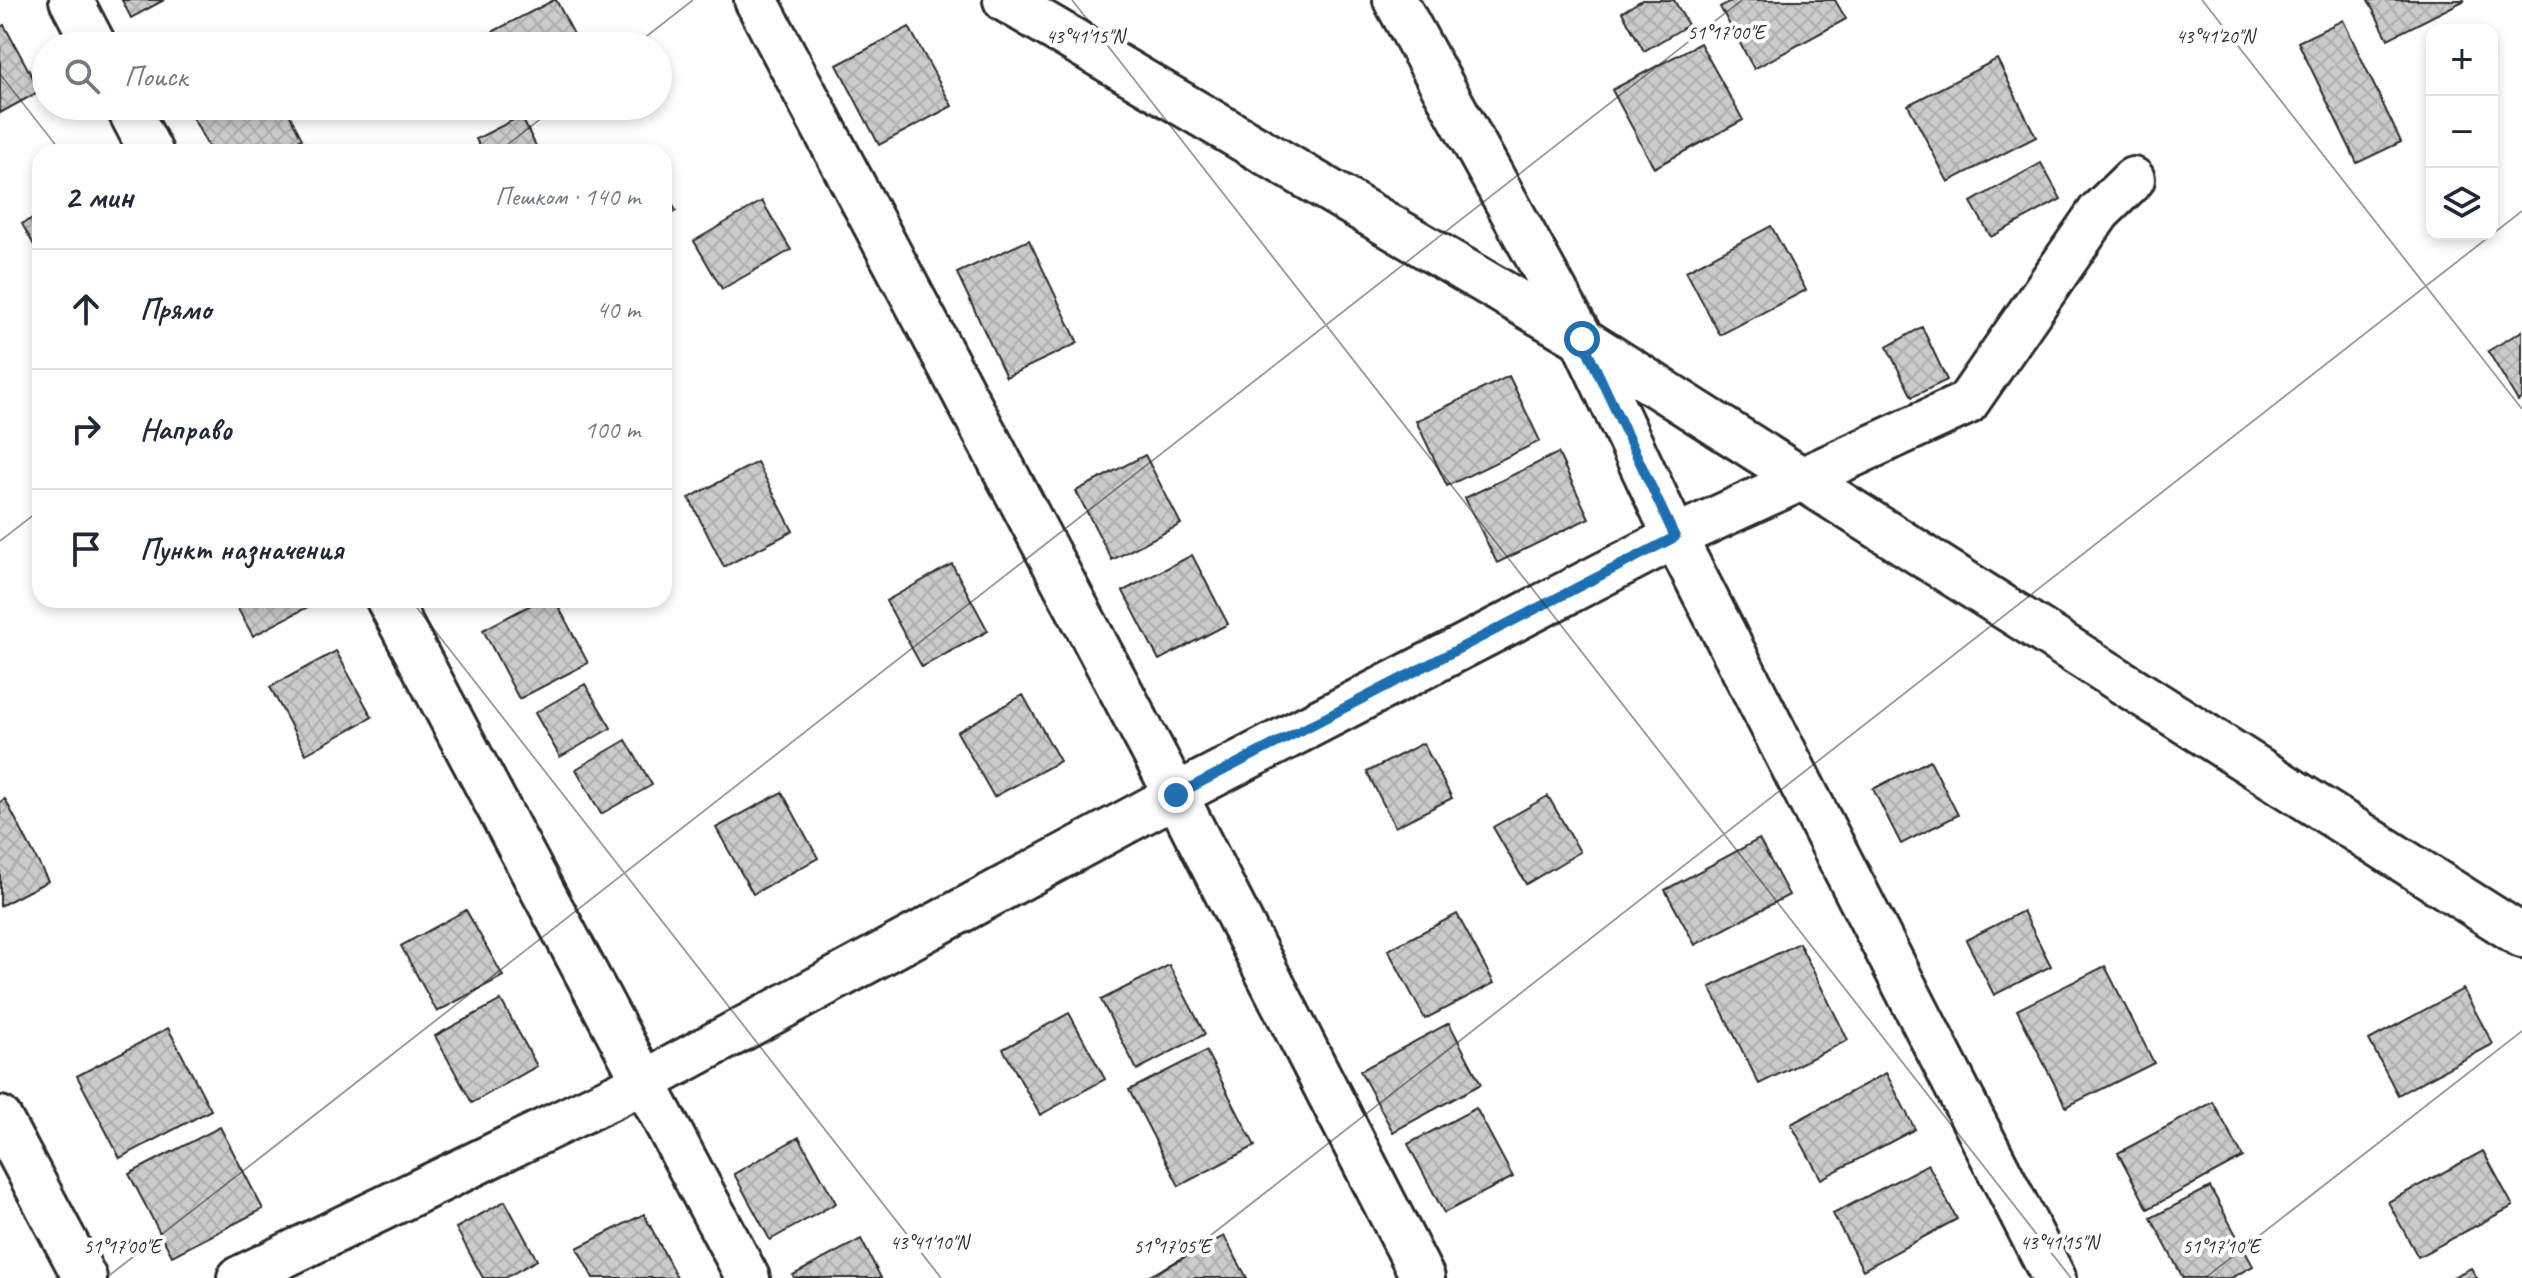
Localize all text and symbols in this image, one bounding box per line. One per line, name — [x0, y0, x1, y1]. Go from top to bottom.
text: 51°17'00"E — [1687, 20, 1767, 45]
text: 43°41'15"N — [1046, 24, 1127, 49]
text: 43°41'20"N — [2176, 24, 2257, 49]
map controls — [2426, 24, 2498, 240]
button: + — [2426, 24, 2498, 96]
search box — [32, 32, 672, 120]
icon: search — [60, 54, 104, 98]
text: Поиск — [124, 57, 187, 95]
button: − — [2426, 96, 2498, 168]
button: layers — [2426, 168, 2498, 240]
text: 2 мин — [64, 175, 133, 218]
text: Пешком · 140 m — [495, 180, 640, 213]
icon: ahead — [64, 287, 108, 331]
text: Прямо — [140, 290, 211, 328]
text: 40 m — [596, 293, 640, 326]
route start — [1564, 321, 1600, 357]
icon: right — [64, 407, 108, 451]
text: Направо — [140, 410, 232, 448]
text: 100 m — [584, 413, 640, 446]
icon: arrive — [64, 527, 108, 571]
text: Пункт назначения — [140, 530, 343, 568]
route end — [1158, 777, 1194, 813]
text: 43°41'10"N — [890, 1230, 971, 1255]
text: 43°41'15"N — [2020, 1230, 2101, 1255]
text: 51°17'00"E — [83, 1234, 163, 1259]
text: 51°17'05"E — [1133, 1234, 1213, 1259]
text: 51°17'10"E — [2182, 1234, 2262, 1259]

